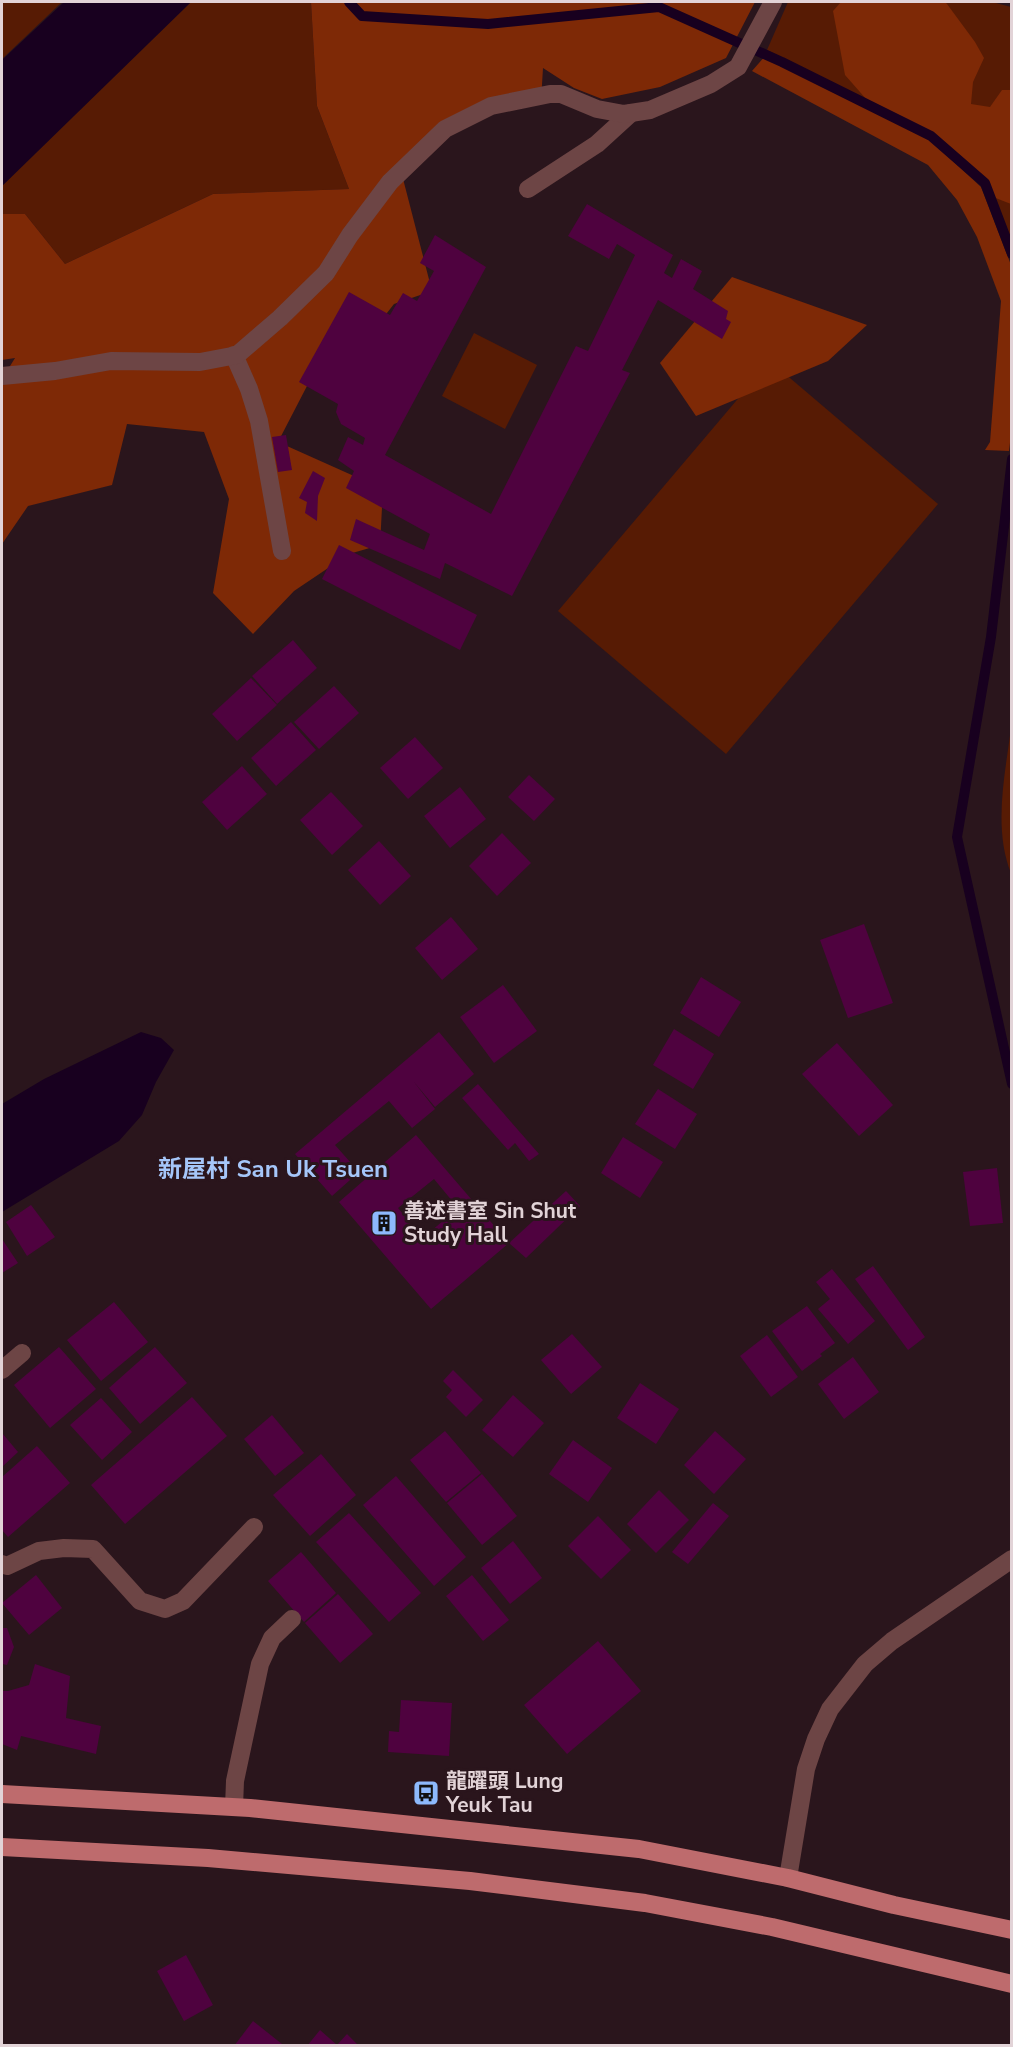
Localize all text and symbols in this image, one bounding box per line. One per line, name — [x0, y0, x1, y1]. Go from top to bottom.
district label: 新屋村 San Uk Tsuen — [158, 1153, 388, 1185]
place label: 善述書室 Sin Shut Study Hall — [404, 1197, 577, 1249]
building icon: 善述書室 Sin Shut Study Hall — [369, 1208, 399, 1238]
place label: 龍躍頭 Lung Yeuk Tau — [445, 1767, 563, 1819]
bus stop icon: 龍躍頭 Lung Yeuk Tau — [411, 1778, 441, 1808]

